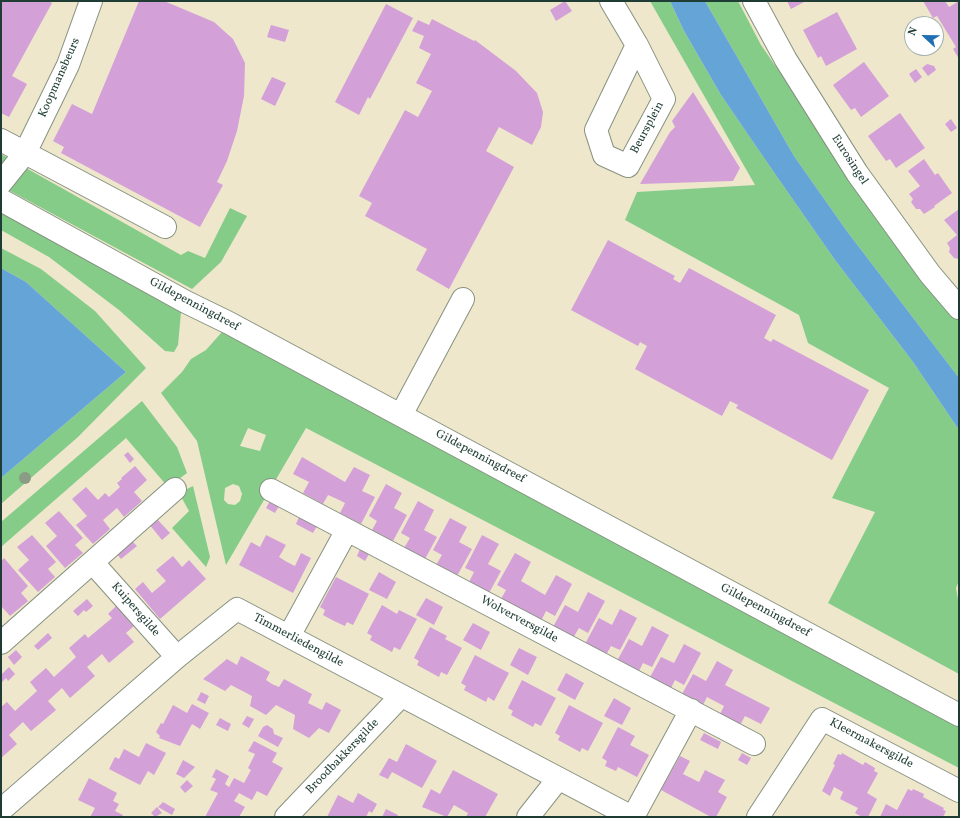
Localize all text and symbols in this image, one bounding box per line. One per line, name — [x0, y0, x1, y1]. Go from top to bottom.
north arrow — [904, 16, 944, 56]
text: N — [905, 25, 922, 38]
street label: Koopmansbeurs — [36, 36, 84, 120]
street label: Beursplein — [628, 99, 668, 157]
street label: Eurosingel — [828, 132, 870, 188]
street label: Gildepenningdreef — [147, 275, 241, 335]
street label: Gildepenningdreef — [433, 427, 527, 487]
street label: Kuipersgilde — [108, 580, 162, 640]
street label: Gildepenningdreef — [718, 581, 812, 641]
street label: Wolverversgilde — [478, 594, 560, 646]
street label: Timmerliedengilde — [250, 611, 346, 671]
street label: Broodbakkersgilde — [303, 716, 383, 798]
street label: Kleermakersgilde — [827, 716, 915, 772]

